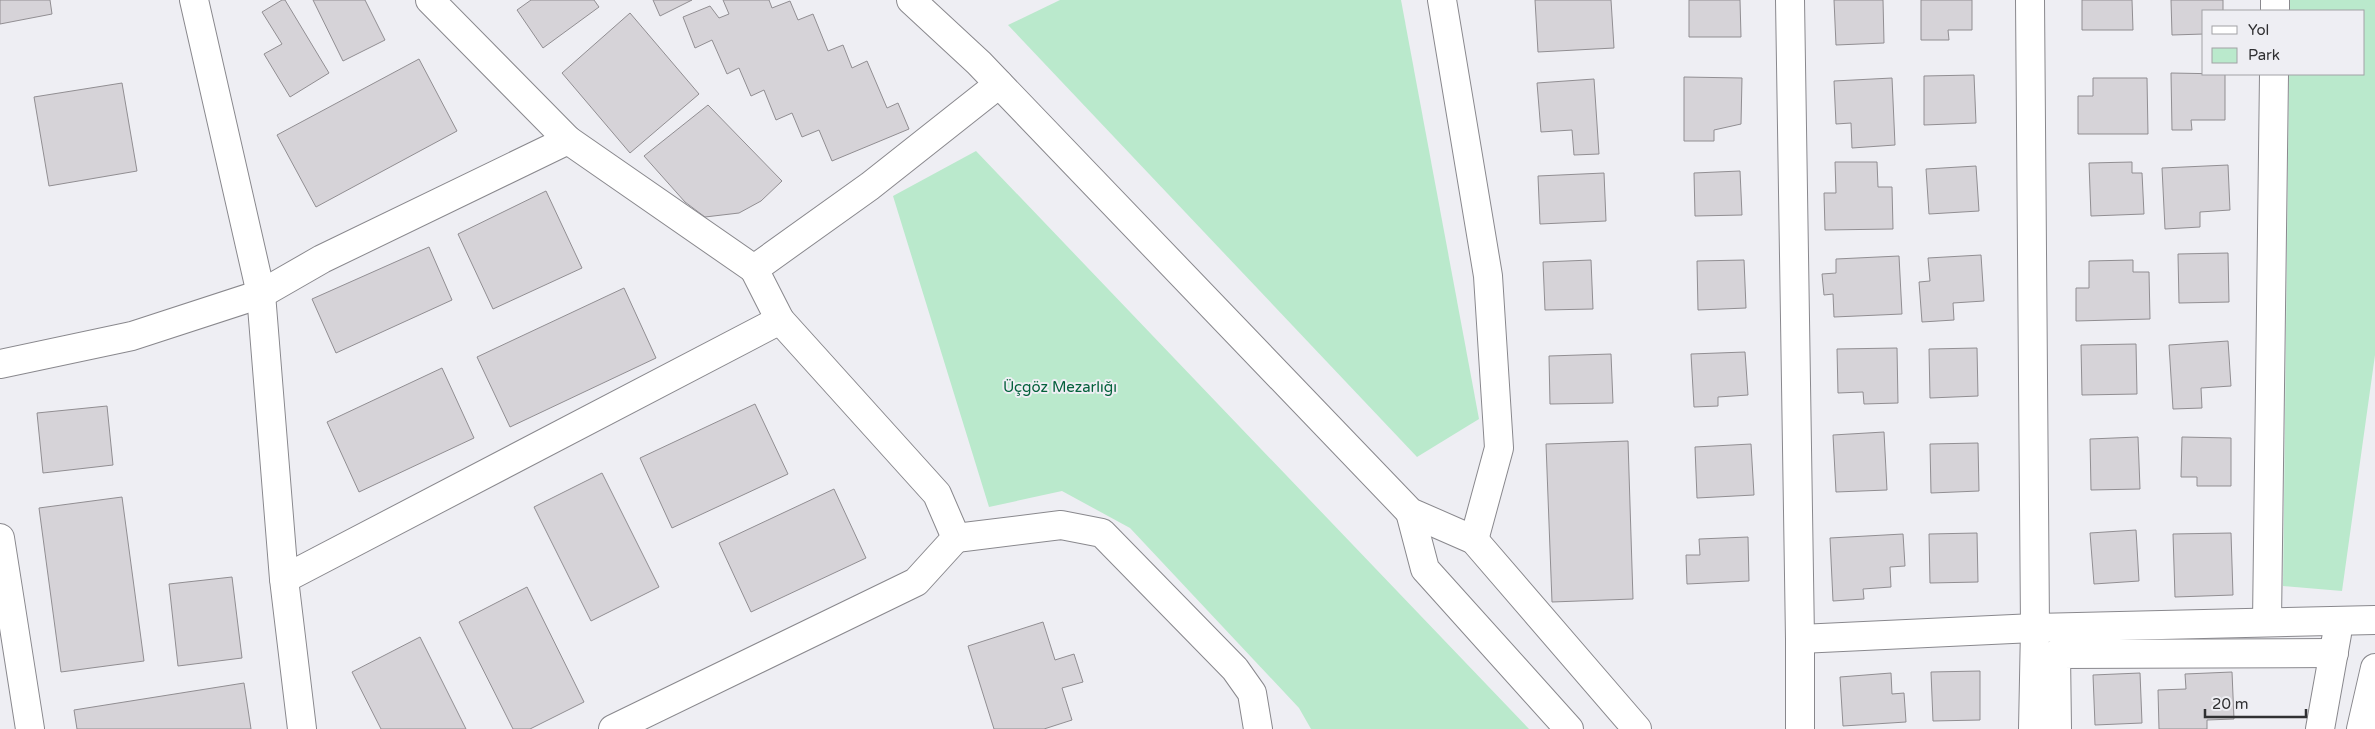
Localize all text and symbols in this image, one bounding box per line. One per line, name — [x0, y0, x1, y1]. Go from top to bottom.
legend — [2202, 10, 2365, 75]
text: Yol — [2248, 21, 2269, 39]
text: Park — [2248, 46, 2280, 64]
park label: Üçgöz Mezarlığı — [1003, 378, 1117, 396]
scale bar — [2205, 686, 2306, 718]
text: 20 m — [2212, 695, 2249, 713]

